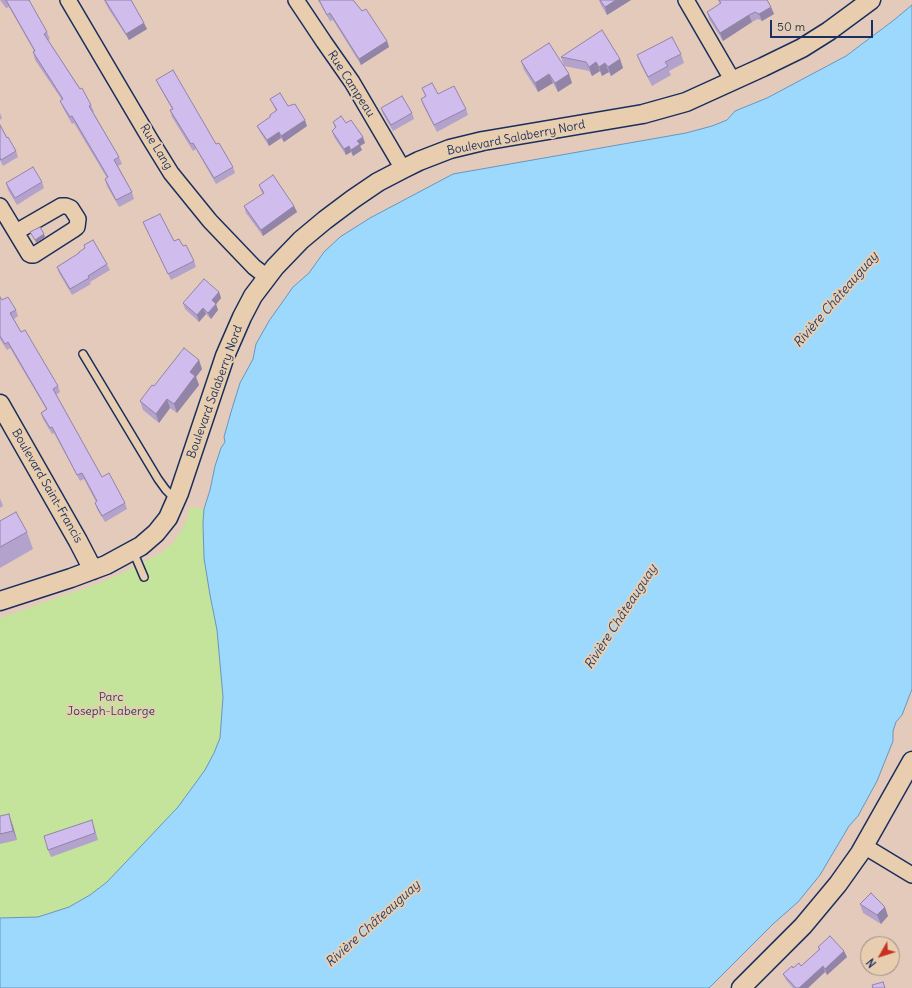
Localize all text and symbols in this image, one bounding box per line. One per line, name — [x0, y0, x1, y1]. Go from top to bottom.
scale bar — [772, 12, 875, 38]
text: 50 m — [777, 19, 805, 34]
street label: Rue Campeau — [324, 48, 378, 120]
street label: Boulevard Salaberry Nord — [446, 118, 586, 158]
street label: Rue Lang — [136, 122, 176, 172]
water label: Rivière Châteauguay — [790, 249, 882, 351]
street label: Boulevard Salaberry Nord — [184, 324, 246, 460]
street label: Boulevard Saint-Francis — [8, 426, 86, 546]
water label: Rivière Châteauguay — [581, 562, 661, 672]
park label: Parc Joseph-Laberge — [67, 691, 155, 719]
water label: Rivière Châteauguay — [323, 878, 423, 970]
north arrow — [860, 936, 900, 976]
text: N — [864, 956, 879, 970]

